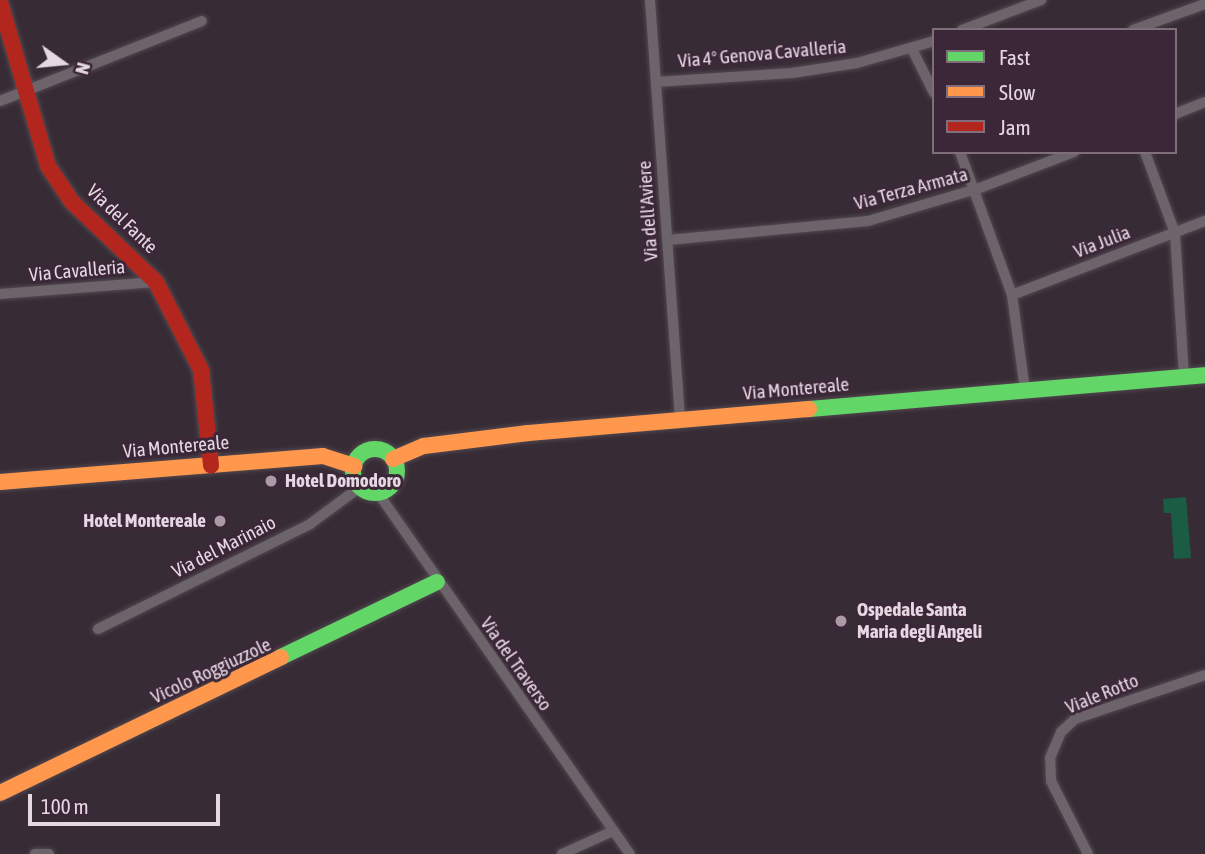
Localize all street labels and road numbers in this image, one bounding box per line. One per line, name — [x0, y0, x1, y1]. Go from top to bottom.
street label: Via 4° Genova Cavalleria — [677, 35, 847, 73]
street label: Via dell'Aviere — [633, 160, 663, 262]
street label: Via Terza Armata — [852, 163, 970, 215]
street label: Via del Fante — [82, 180, 162, 258]
street label: Via Julia — [1071, 221, 1133, 263]
street label: Via Cavalleria — [28, 255, 126, 287]
street label: Via Montereale — [742, 373, 850, 405]
street label: Via Montereale — [122, 431, 230, 463]
street label: Via del Marinaio — [168, 511, 280, 583]
street label: Via del Traverso — [475, 613, 557, 715]
street label: Vicolo Roggiuzzole — [147, 633, 275, 709]
street label: Viale Rotto — [1062, 669, 1142, 719]

